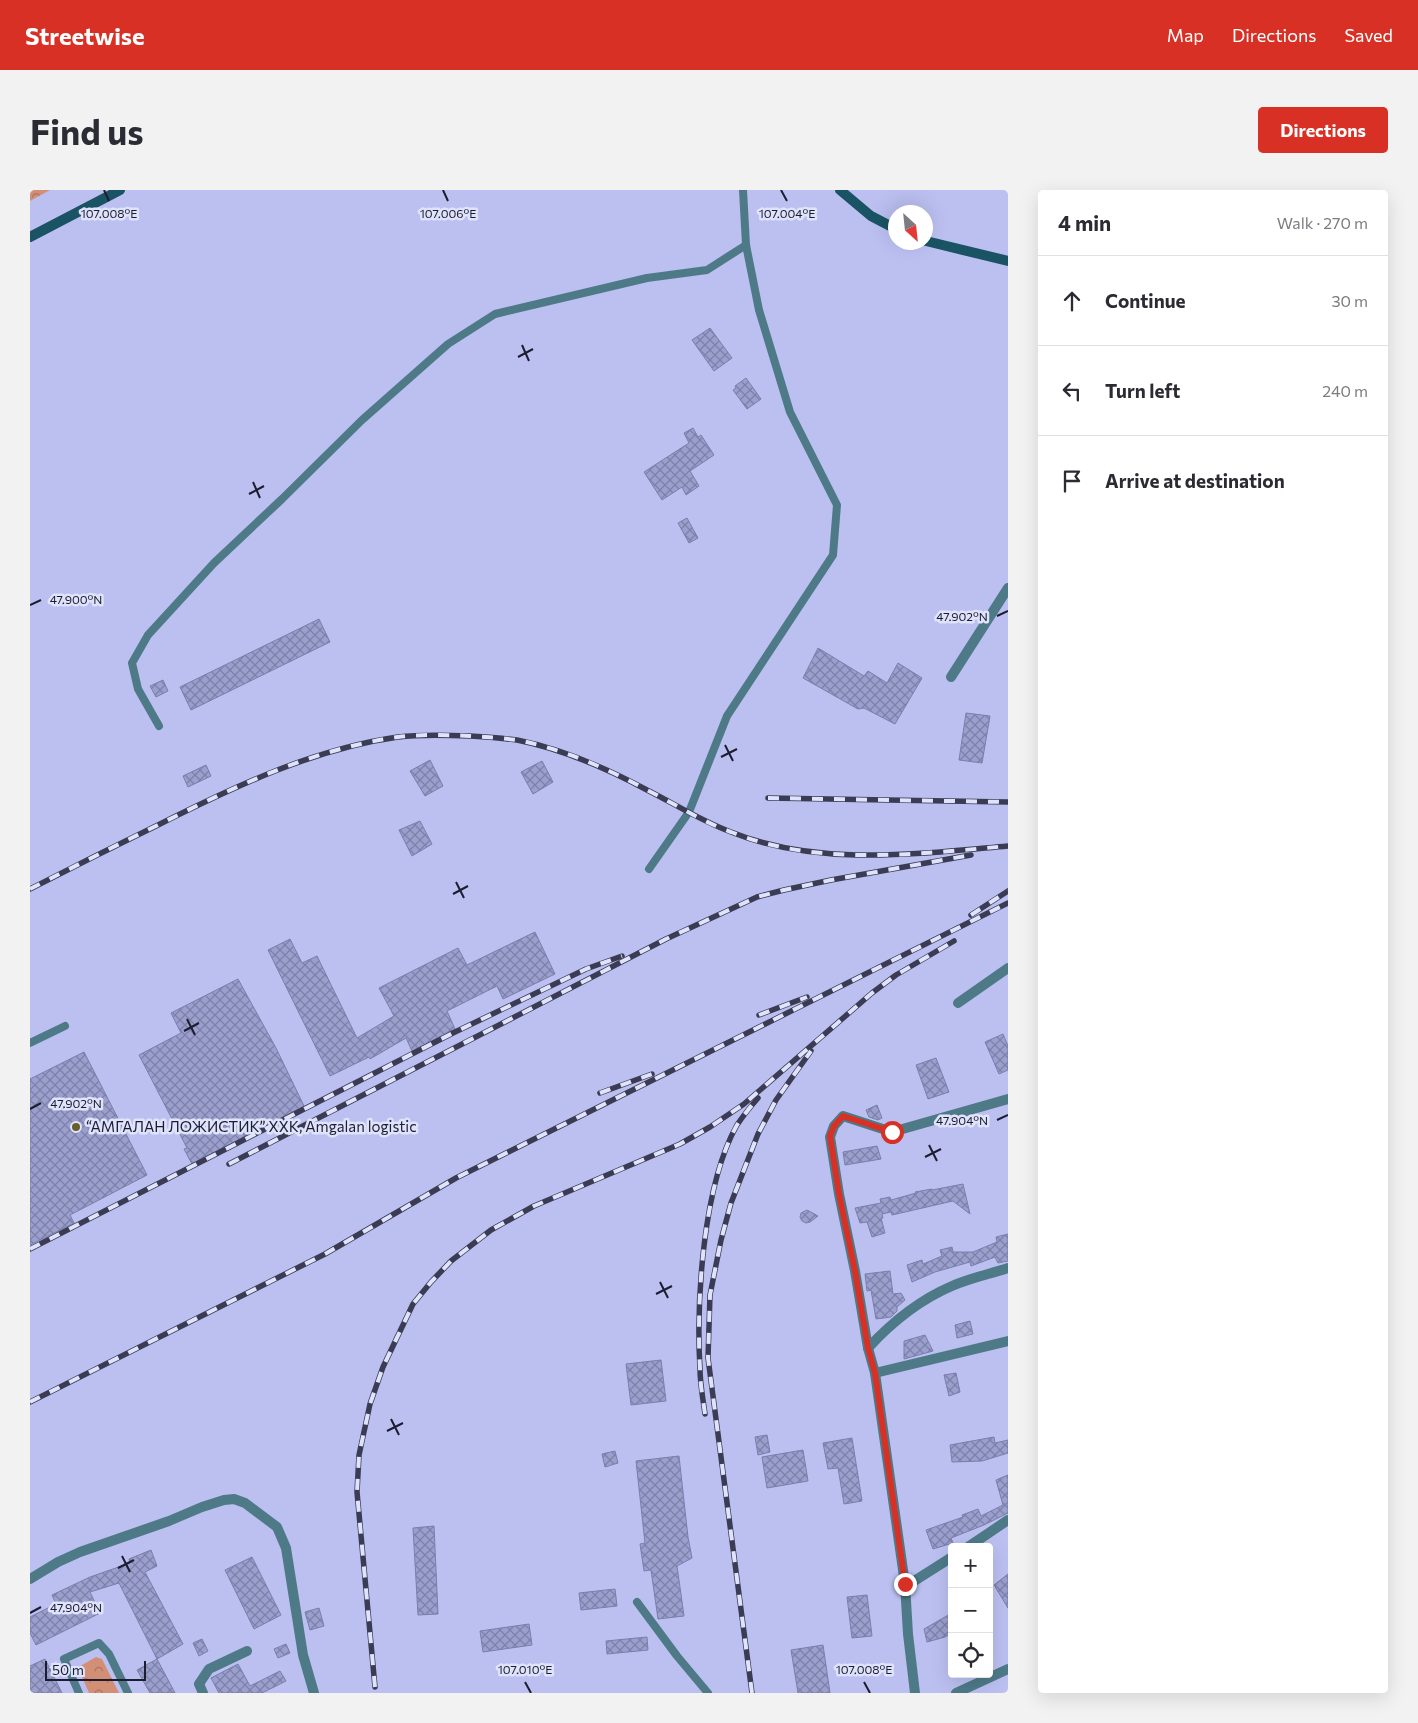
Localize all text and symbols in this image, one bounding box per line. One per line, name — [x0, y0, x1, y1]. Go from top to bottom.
text: Streetwise — [25, 21, 145, 50]
text: Map — [1167, 24, 1204, 46]
text: Directions — [1232, 24, 1316, 46]
text: Saved — [1344, 24, 1393, 46]
button: Directions — [1258, 107, 1388, 153]
text: Find us — [30, 109, 144, 152]
north arrow — [888, 205, 933, 250]
text: 107.008°E — [81, 206, 137, 220]
text: 107.006°E — [420, 206, 476, 220]
text: 107.004°E — [759, 206, 815, 220]
text: 4 min — [1058, 210, 1111, 235]
text: Walk · 270 m — [1277, 213, 1368, 232]
icon: ahead — [1058, 287, 1086, 315]
text: Continue — [1105, 289, 1185, 312]
text: 30 m — [1331, 291, 1368, 310]
icon: left — [1058, 377, 1086, 405]
text: Turn left — [1105, 379, 1180, 402]
text: 240 m — [1322, 381, 1368, 400]
icon: arrive — [1058, 467, 1086, 495]
text: Arrive at destination — [1105, 469, 1285, 492]
text: 47.900°N — [50, 592, 102, 606]
text: 47.902°N — [936, 609, 988, 623]
text: 47.902°N — [50, 1096, 102, 1110]
text: 47.904°N — [936, 1113, 988, 1127]
place label: “АМГАЛАН ЛОЖИСТИК” ХХК, Amgalan logistic — [86, 1117, 417, 1135]
marker: “АМГАЛАН ЛОЖИСТИК” ХХК, Amgalan logistic — [70, 1121, 82, 1133]
route start — [881, 1121, 904, 1144]
map controls — [948, 1543, 993, 1678]
button: + — [948, 1543, 993, 1588]
route end — [894, 1573, 917, 1596]
button: − — [948, 1588, 993, 1633]
text: 47.904°N — [50, 1600, 102, 1614]
button: locate — [948, 1633, 993, 1678]
scale bar — [45, 1658, 146, 1681]
text: 50 m — [52, 1661, 84, 1678]
text: 107.010°E — [498, 1662, 552, 1676]
text: 107.008°E — [836, 1662, 892, 1676]

